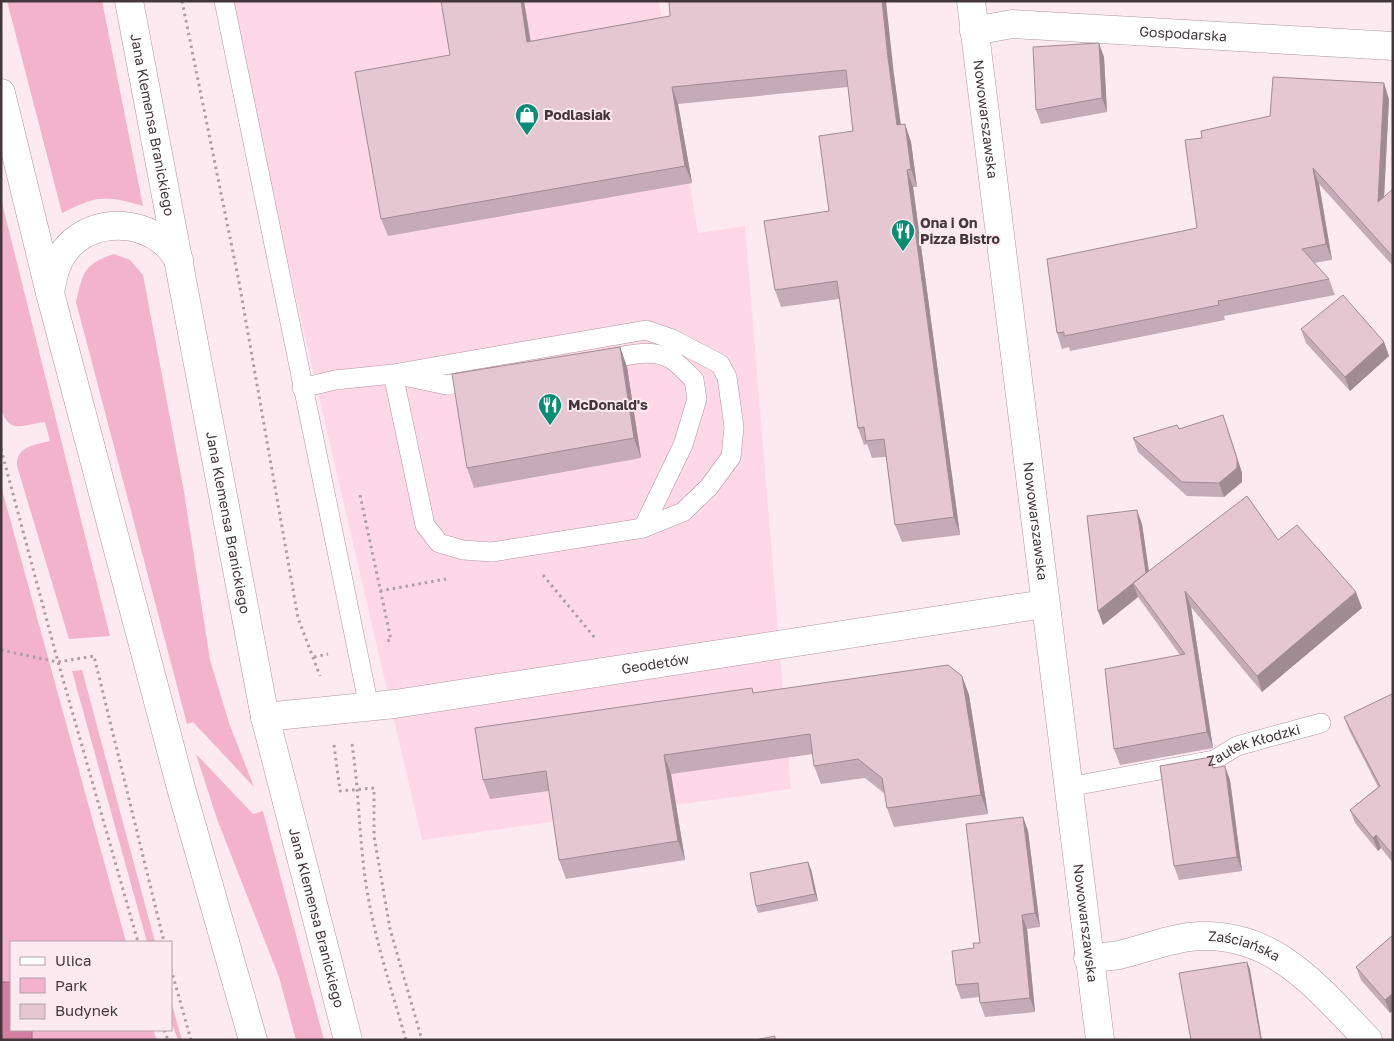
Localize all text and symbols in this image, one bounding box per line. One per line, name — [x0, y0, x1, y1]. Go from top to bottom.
street label: Gospodarska — [1139, 22, 1227, 44]
street label: Jana Klemensa Branickiego — [127, 32, 179, 217]
street label: Nowowarszawska — [970, 59, 1002, 179]
shop icon: Podlasiak — [514, 102, 540, 136]
place label: Podlasiak — [544, 106, 611, 123]
place label: Ona i On Pizza Bistro — [920, 214, 1000, 247]
restaurant icon: Ona i On Pizza Bistro — [890, 218, 916, 252]
restaurant icon: McDonald's — [537, 392, 563, 426]
place label: McDonald's — [568, 396, 648, 413]
street label: Jana Klemensa Branickiego — [203, 430, 254, 615]
street label: Nowowarszawska — [1020, 461, 1052, 581]
street label: Geodetów — [620, 650, 690, 677]
street label: Zaułek Kłodzki — [1206, 720, 1302, 769]
street label: Jana Klemensa Branickiego — [286, 826, 348, 1009]
street label: Nowowarszawska — [1070, 862, 1102, 983]
street label: Zaściańska — [1208, 927, 1283, 964]
legend — [10, 941, 172, 1031]
text: Ulica — [55, 951, 91, 969]
text: Park — [55, 976, 88, 994]
text: Budynek — [55, 1001, 119, 1019]

